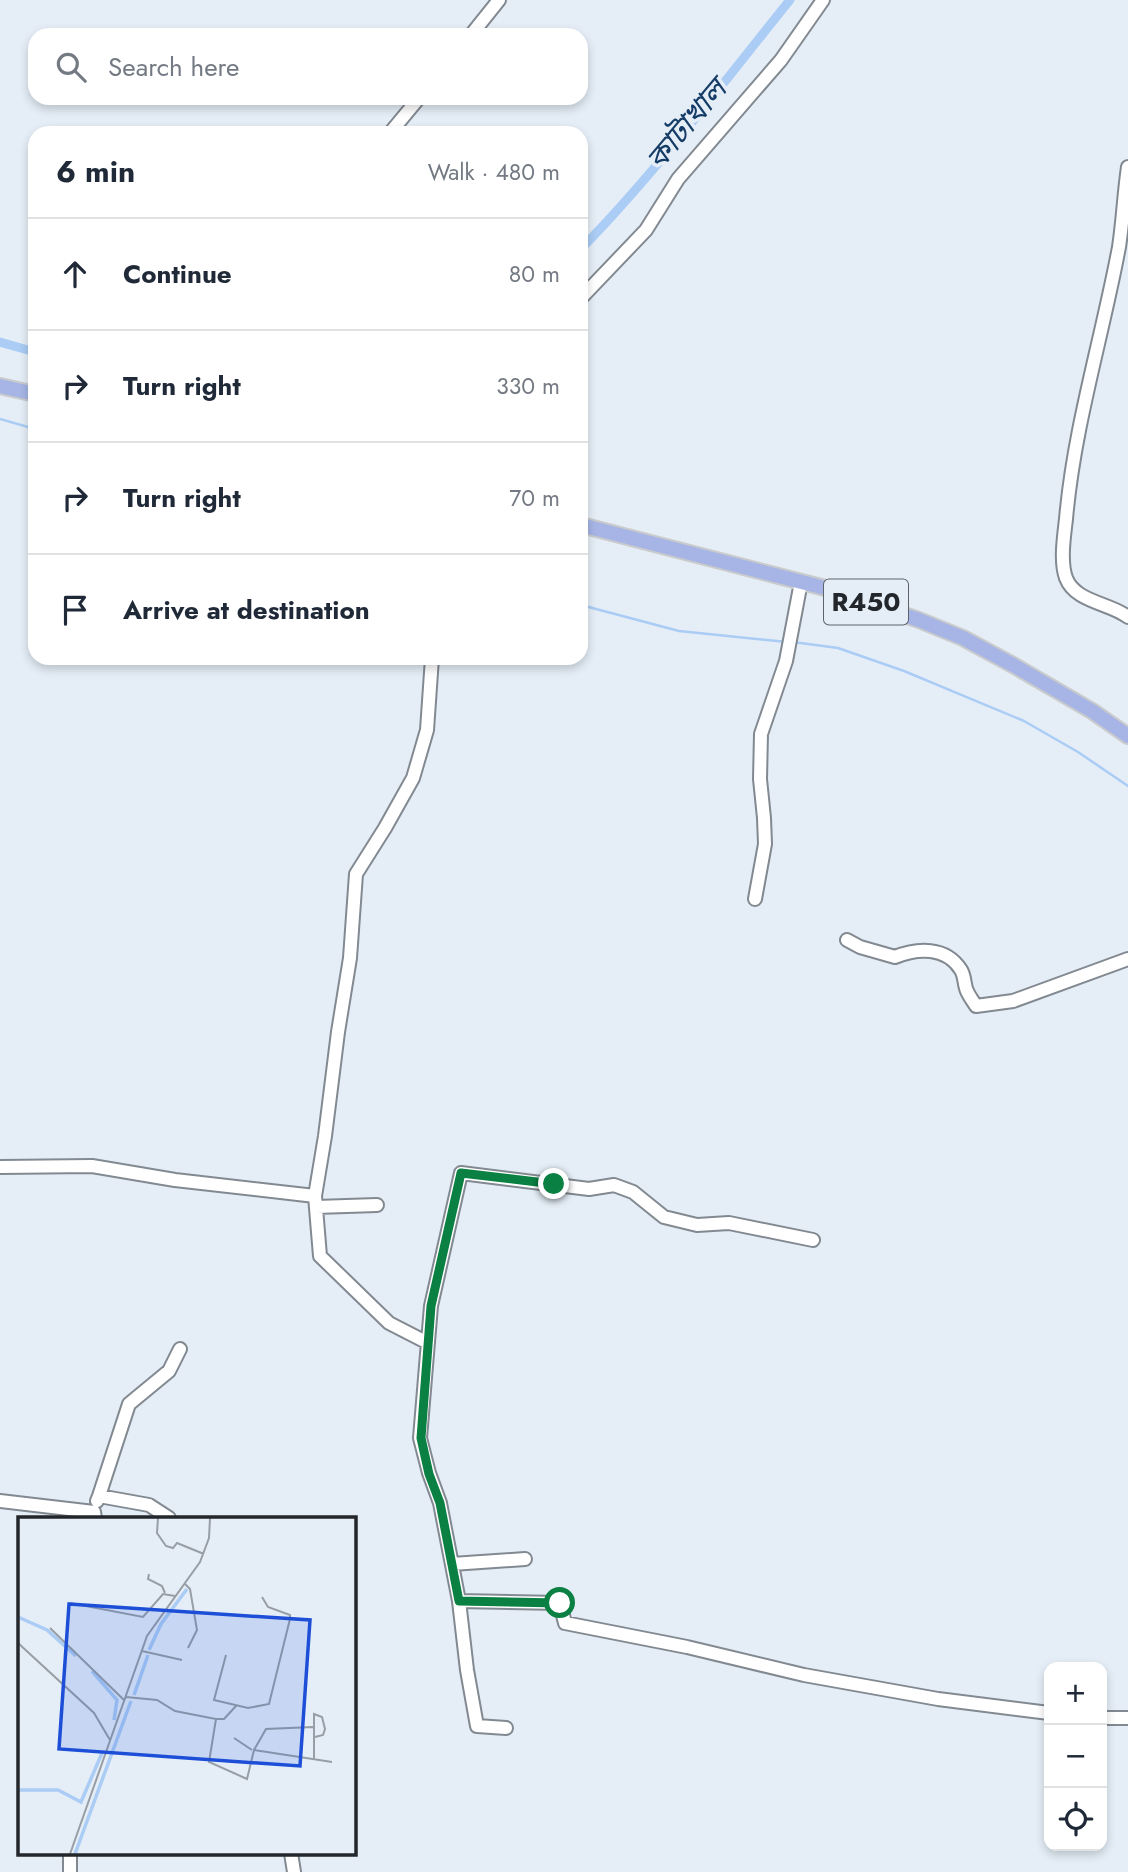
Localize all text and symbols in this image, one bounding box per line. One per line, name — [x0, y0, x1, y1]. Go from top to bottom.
search box — [28, 28, 588, 105]
icon: search — [52, 48, 90, 86]
text: Search here — [108, 48, 240, 86]
water label: কাটাখাল — [635, 66, 740, 179]
text: 6 min — [56, 150, 135, 193]
text: Walk · 480 m — [428, 155, 560, 189]
icon: ahead — [56, 255, 94, 293]
text: Continue — [123, 255, 232, 293]
text: 80 m — [509, 257, 560, 291]
icon: right — [56, 367, 94, 405]
text: Turn right — [123, 367, 241, 405]
text: 330 m — [496, 369, 560, 403]
icon: right — [56, 479, 94, 517]
text: Turn right — [123, 479, 241, 517]
text: 70 m — [509, 481, 560, 515]
road number: R450 — [824, 580, 908, 624]
icon: arrive — [56, 591, 94, 629]
text: Arrive at destination — [123, 591, 370, 629]
route end — [538, 1168, 569, 1199]
inset map — [18, 1517, 355, 1854]
route start — [544, 1587, 575, 1618]
map controls — [1044, 1662, 1107, 1851]
button: + — [1044, 1662, 1107, 1725]
button: − — [1044, 1725, 1107, 1788]
button: locate — [1044, 1788, 1107, 1851]

